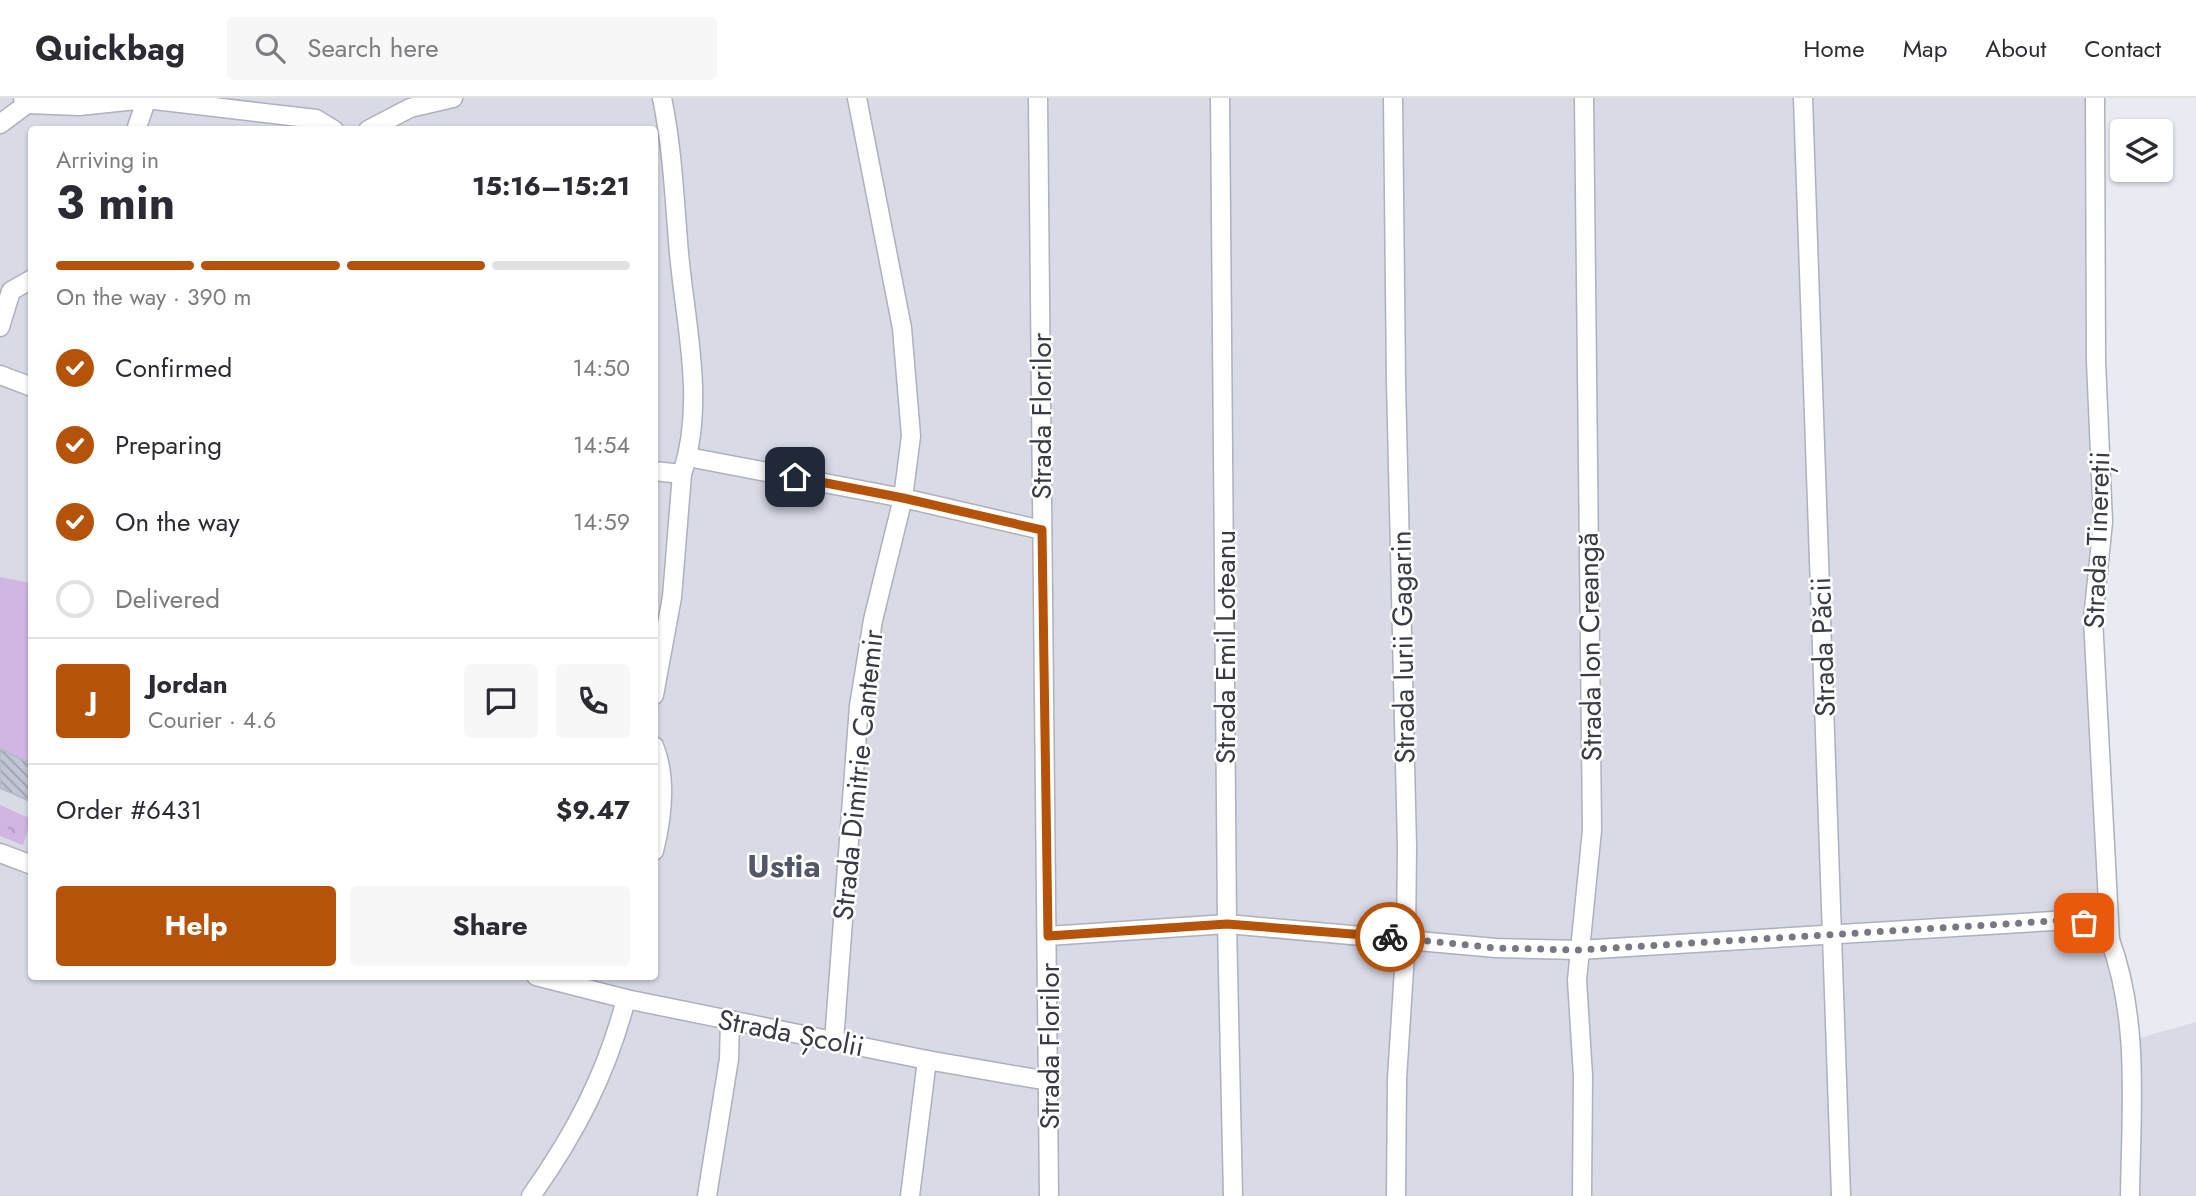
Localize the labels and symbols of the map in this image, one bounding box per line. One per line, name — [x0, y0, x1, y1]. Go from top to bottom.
street label: Strada Florilor — [1021, 332, 1062, 499]
pin — [765, 447, 825, 507]
street label: Strada Tinereții — [2073, 451, 2121, 629]
street label: Strada Emil Loteanu — [1205, 530, 1246, 764]
street label: Strada Iurii Gagarin — [1380, 530, 1426, 764]
street label: Strada Ion Creangă — [1568, 532, 1612, 762]
street label: Strada Păcii — [1800, 576, 1846, 718]
street label: Strada Dimitrie Cantemir — [822, 627, 894, 922]
district label: Ustia — [747, 843, 821, 889]
pin — [2054, 893, 2114, 953]
courier — [1355, 902, 1425, 972]
street label: Strada Florilor — [1029, 962, 1070, 1129]
street label: Strada Școlii — [714, 999, 868, 1067]

